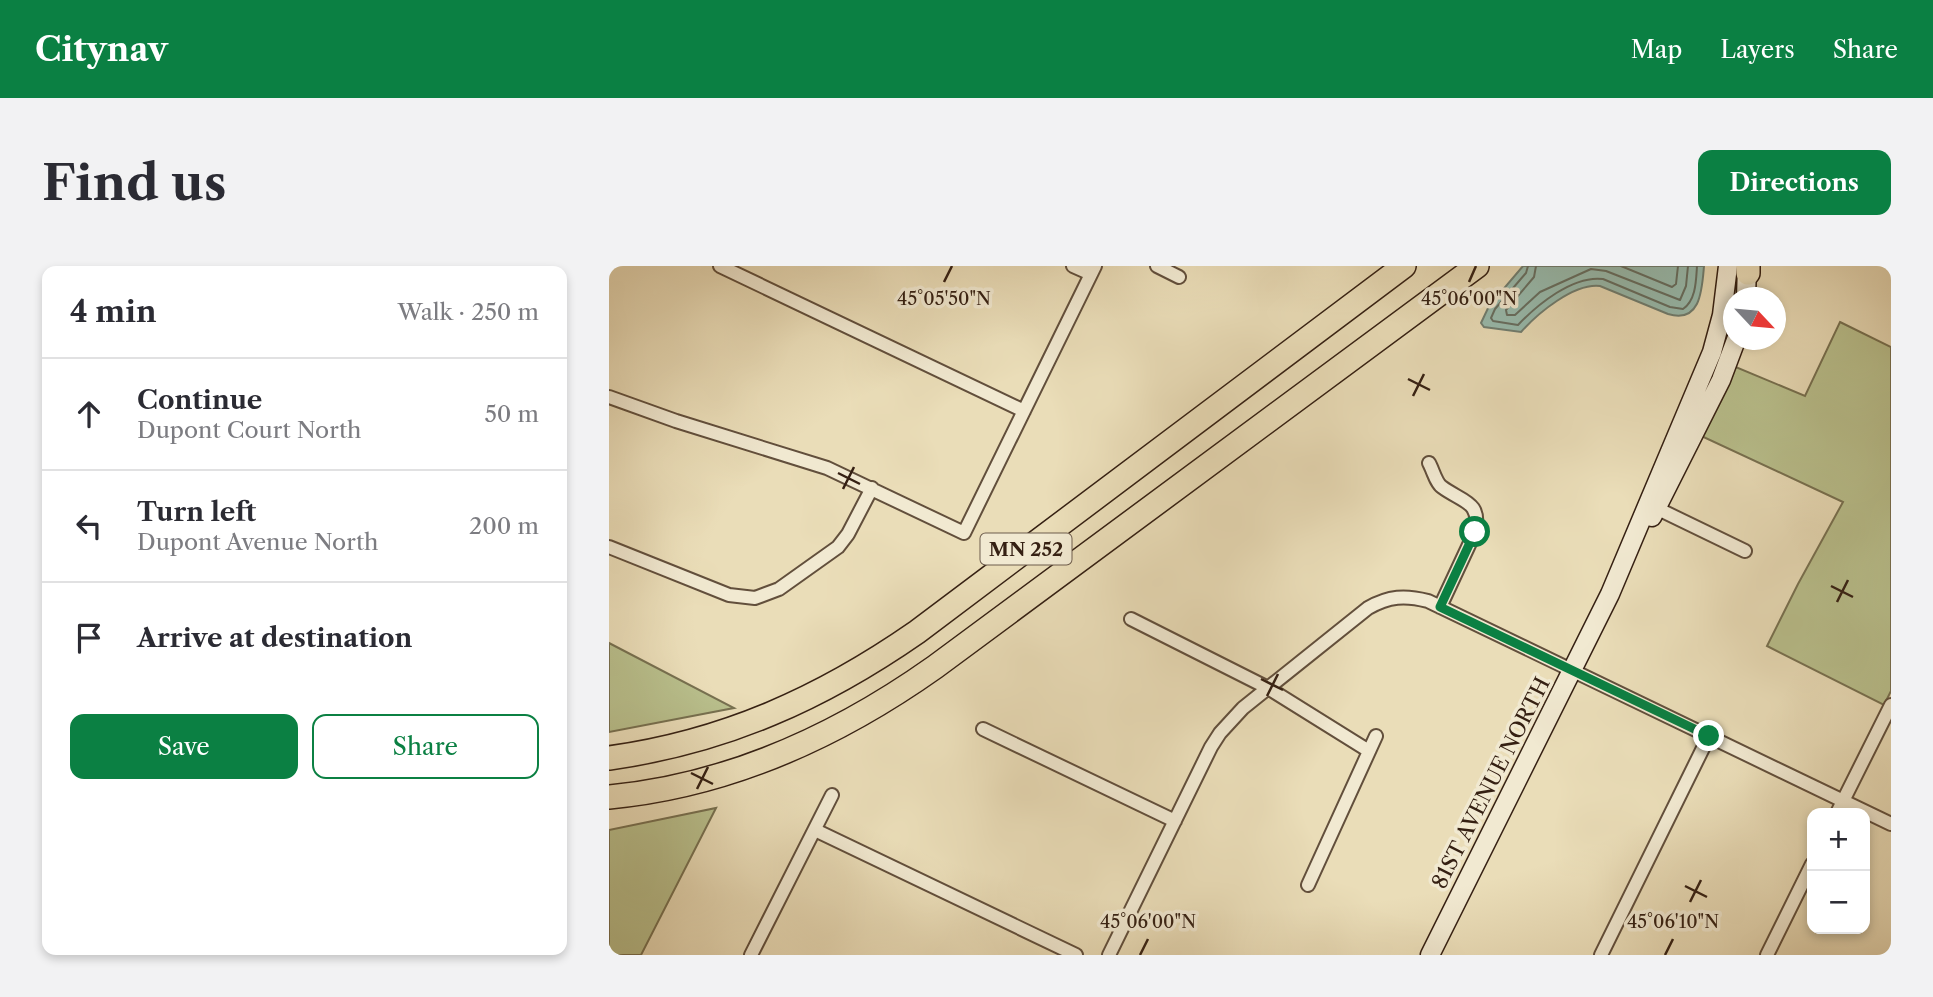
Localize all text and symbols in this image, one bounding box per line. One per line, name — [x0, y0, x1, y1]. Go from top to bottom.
text: Citynav — [35, 29, 168, 70]
text: Map — [1631, 35, 1682, 64]
text: Layers — [1720, 35, 1795, 64]
text: Share — [1833, 35, 1898, 64]
button: Directions — [1698, 150, 1891, 215]
text: Find us — [42, 152, 226, 213]
north arrow — [1723, 287, 1786, 350]
text: 45°05'50"N — [897, 288, 991, 310]
text: 45°06'00"N — [1421, 288, 1517, 310]
text: 4 min — [70, 293, 156, 330]
text: Walk · 250 m — [398, 298, 539, 326]
text: Continue — [137, 384, 262, 416]
icon: ahead — [70, 395, 108, 433]
text: 50 m — [484, 400, 539, 428]
text: Dupont Court North — [137, 416, 361, 444]
text: Turn left — [137, 496, 256, 528]
icon: left — [70, 507, 108, 545]
text: 200 m — [469, 512, 539, 540]
route start — [1459, 516, 1490, 547]
text: Dupont Avenue North — [137, 528, 378, 556]
road number: MN 252 — [981, 534, 1071, 564]
icon: arrive — [70, 619, 108, 657]
text: Arrive at destination — [137, 622, 412, 654]
street label: 81ST AVENUE NORTH — [1426, 673, 1555, 893]
button: Save — [70, 714, 298, 779]
button: Share — [312, 714, 539, 779]
route end — [1693, 720, 1724, 751]
map controls — [1807, 808, 1870, 934]
button: + — [1807, 808, 1870, 871]
button: − — [1807, 871, 1870, 934]
text: 45°06'00"N — [1100, 911, 1196, 933]
text: 45°06'10"N — [1627, 911, 1719, 933]

